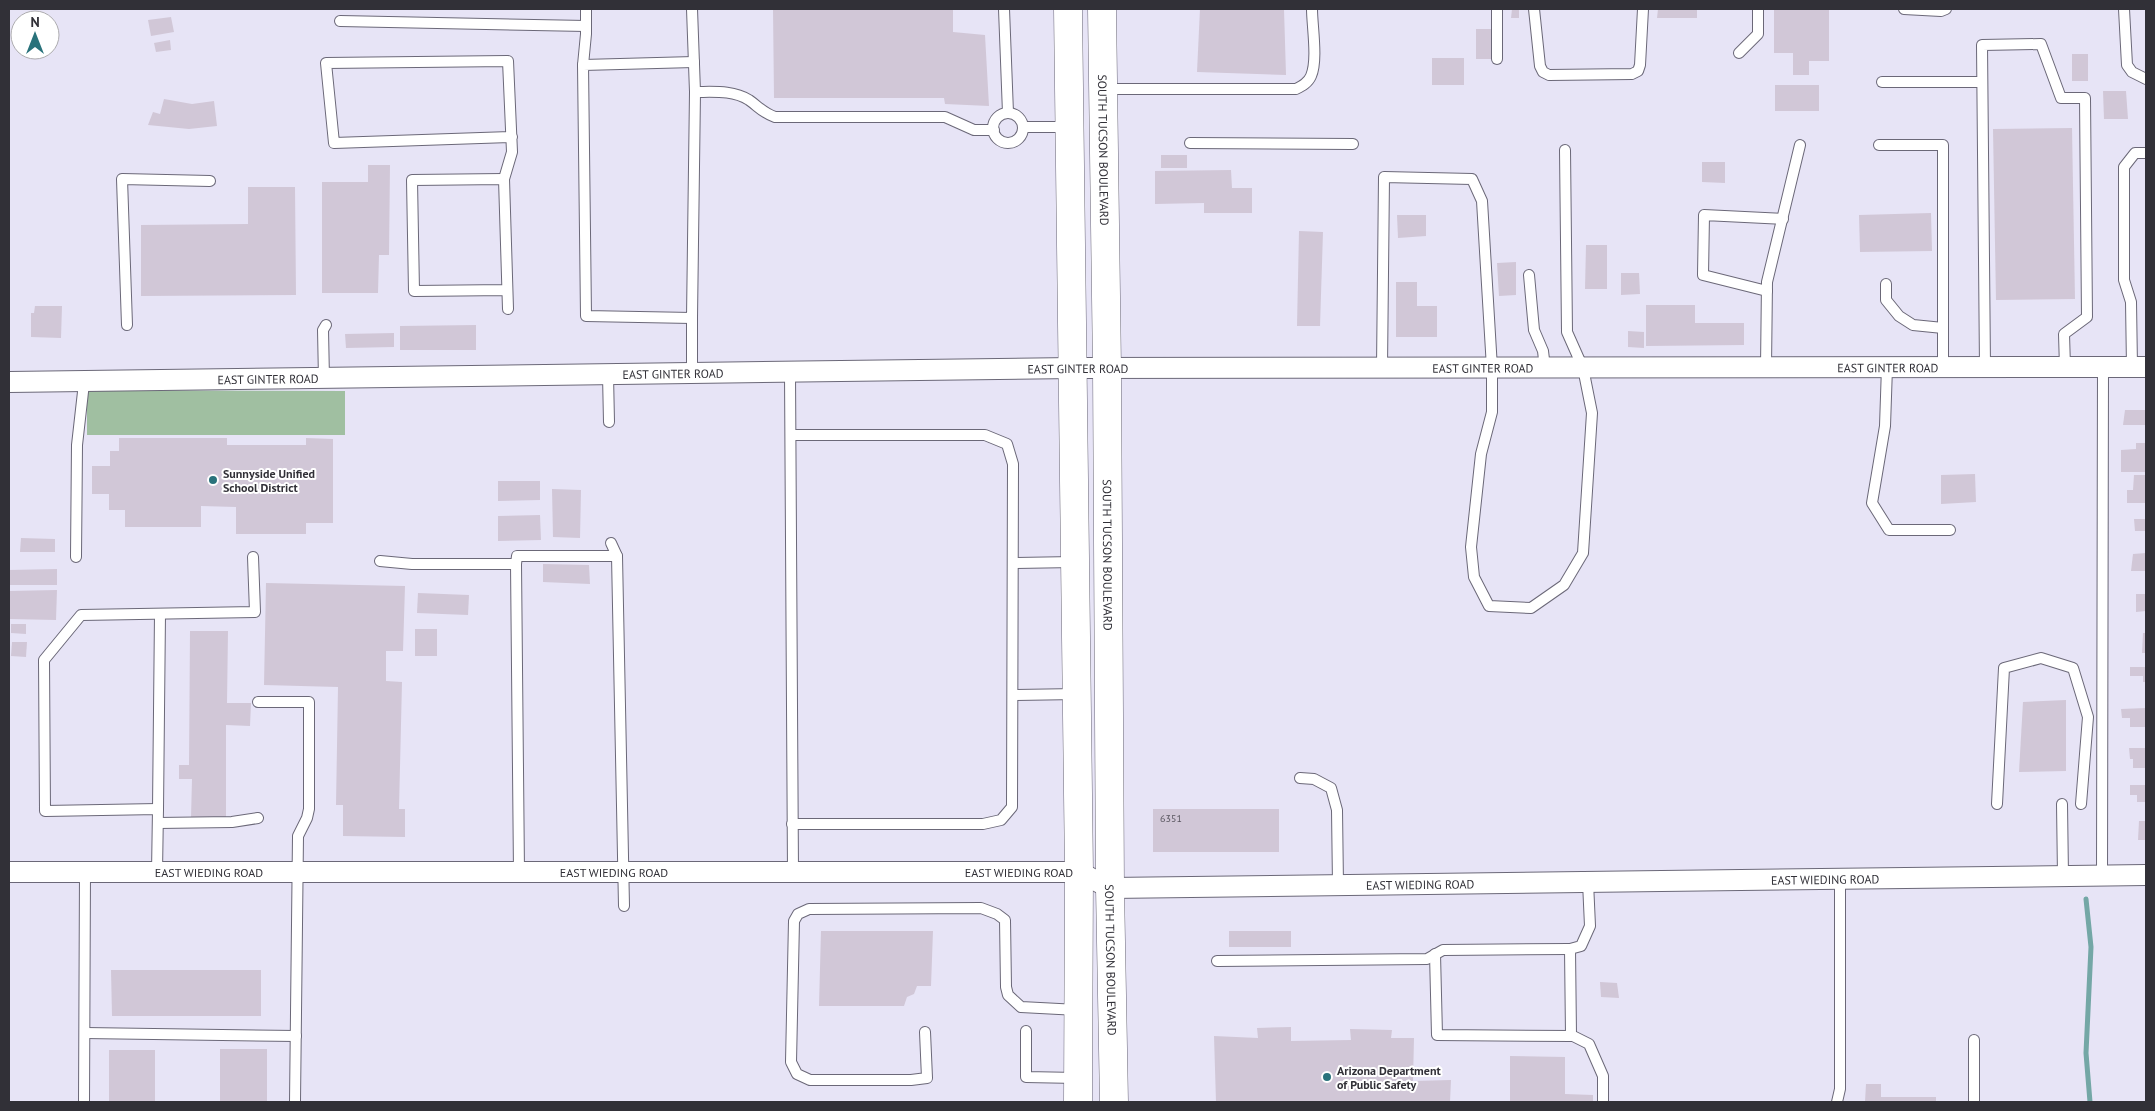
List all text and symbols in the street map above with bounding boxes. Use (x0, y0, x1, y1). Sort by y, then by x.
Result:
north arrow (10, 10, 60, 60)
text: N (30, 13, 40, 31)
street label: SOUTH TUCSON BOULEVARD (1095, 74, 1113, 226)
street label: EAST GINTER ROAD (1027, 360, 1129, 376)
street label: EAST GINTER ROAD (1432, 360, 1534, 375)
street label: EAST GINTER ROAD (1837, 360, 1939, 375)
street label: EAST GINTER ROAD (622, 365, 724, 381)
street label: EAST GINTER ROAD (217, 370, 319, 387)
place label: Sunnyside Unified School District (223, 466, 315, 495)
marker: Sunnyside Unified School District (207, 474, 219, 486)
street label: SOUTH TUCSON BOULEVARD (1100, 479, 1116, 631)
house number: 6351 (1160, 812, 1182, 825)
street label: EAST WIEDING ROAD (155, 865, 263, 880)
street label: EAST WIEDING ROAD (560, 865, 668, 880)
street label: EAST WIEDING ROAD (965, 865, 1073, 880)
street label: EAST WIEDING ROAD (1771, 871, 1879, 887)
street label: EAST WIEDING ROAD (1366, 876, 1474, 892)
street label: SOUTH TUCSON BOULEVARD (1102, 884, 1120, 1036)
place label: Arizona Department of Public Safety (1337, 1063, 1441, 1092)
marker: Arizona Department of Public Safety (1321, 1071, 1333, 1083)

